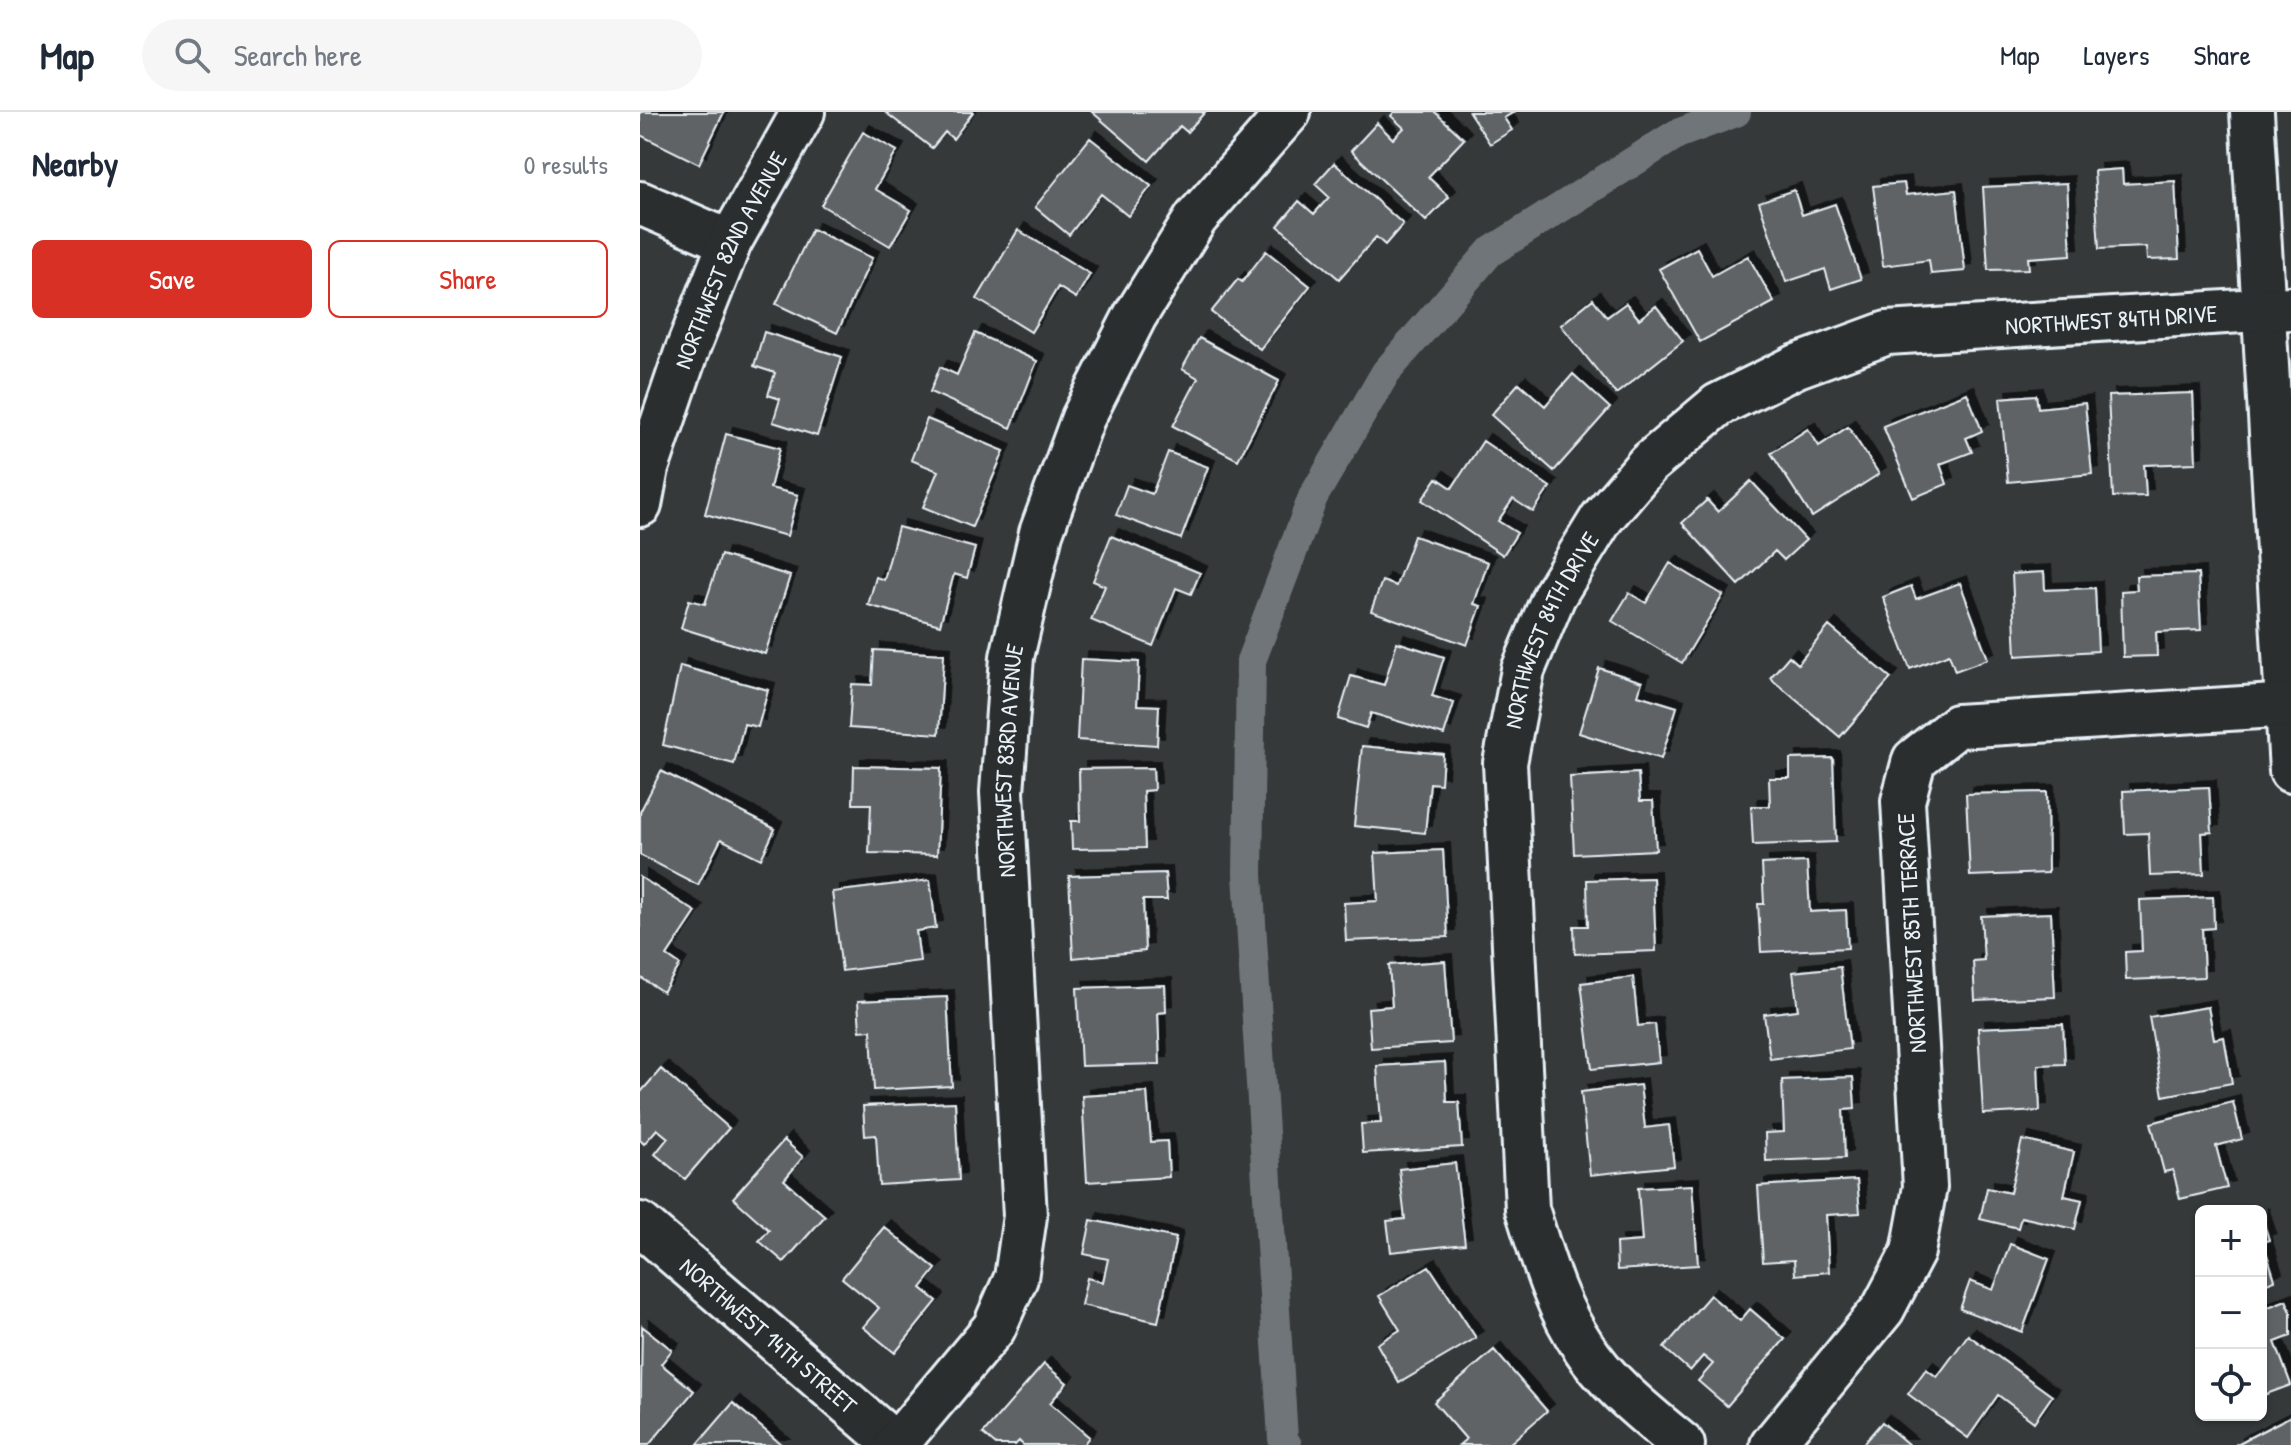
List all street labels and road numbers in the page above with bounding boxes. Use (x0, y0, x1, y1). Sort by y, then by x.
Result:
street label: NORTHWEST 82ND AVENUE (666, 145, 794, 373)
street label: NORTHWEST 84TH DRIVE (2004, 297, 2218, 342)
street label: NORTHWEST 84TH DRIVE (1496, 525, 1606, 731)
street label: NORTHWEST 83RD AVENUE (986, 640, 1031, 878)
street label: NORTHWEST 85TH TERRACE (1889, 812, 1933, 1054)
street label: NORTHWEST 14TH STREET (673, 1250, 865, 1421)

